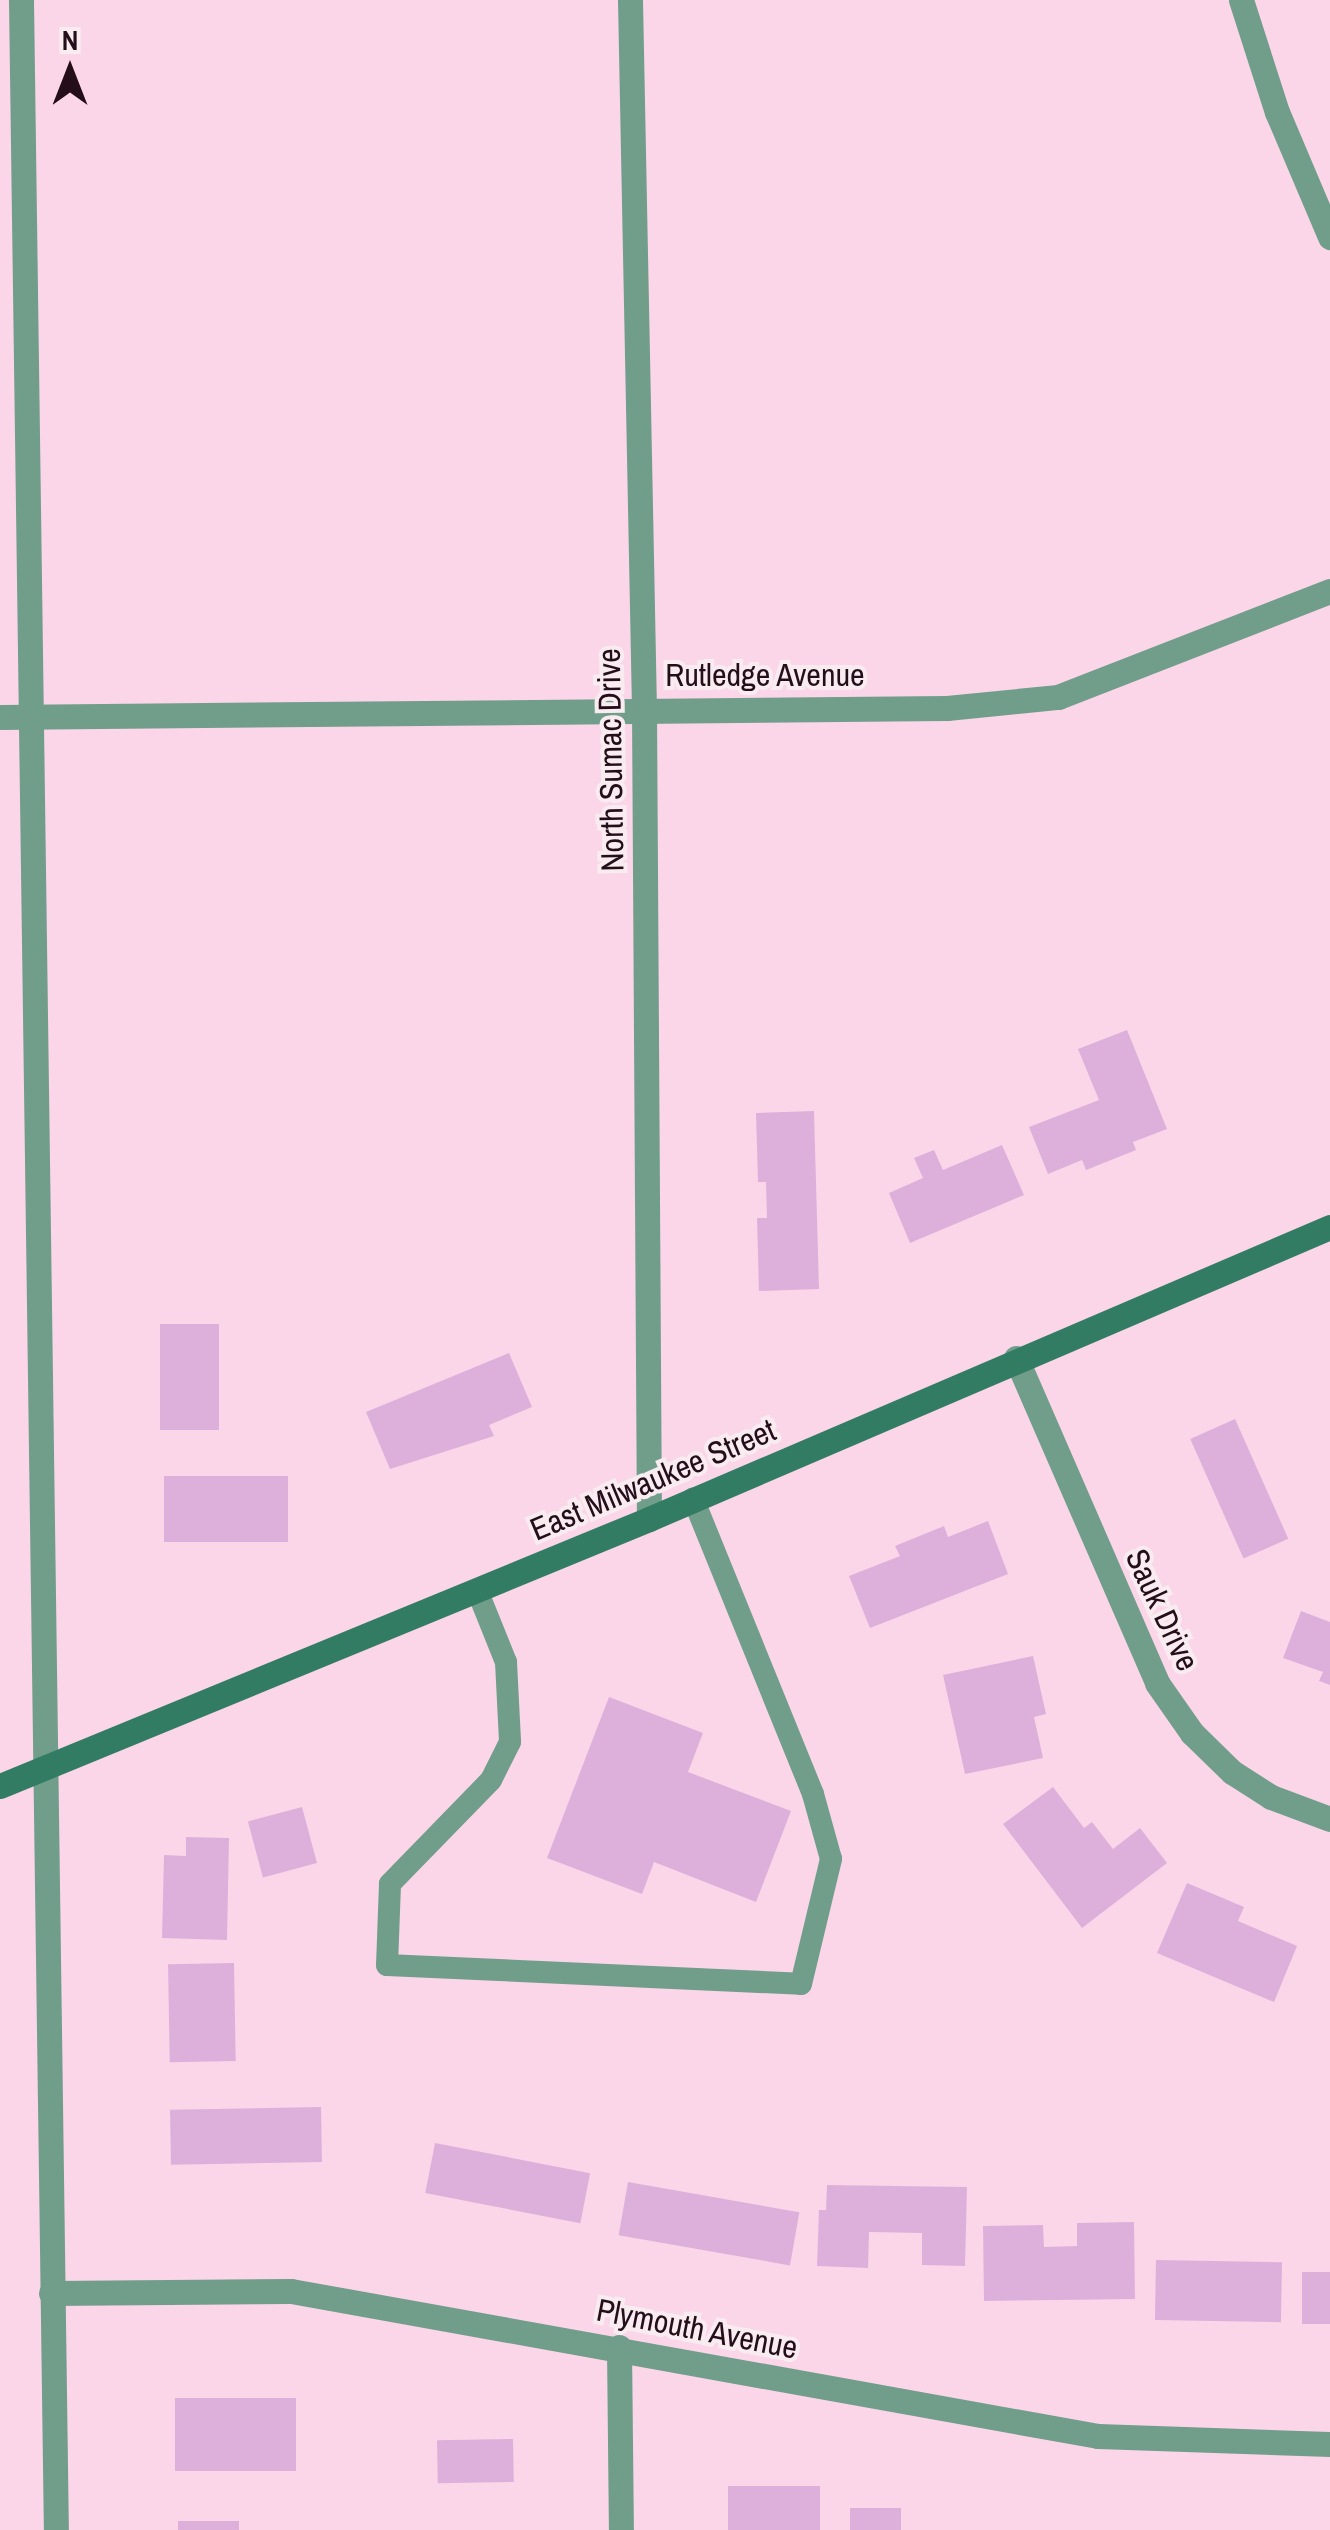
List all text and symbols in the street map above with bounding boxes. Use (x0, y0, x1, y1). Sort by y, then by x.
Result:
north arrow (20, 20, 120, 120)
text: N (62, 21, 78, 59)
street label: North Sumac Drive (590, 648, 632, 872)
street label: Rutledge Avenue (665, 656, 865, 694)
street label: East Milwaukee Street (525, 1411, 781, 1549)
street label: Sauk Drive (1117, 1543, 1207, 1677)
street label: Plymouth Avenue (593, 2291, 801, 2367)

